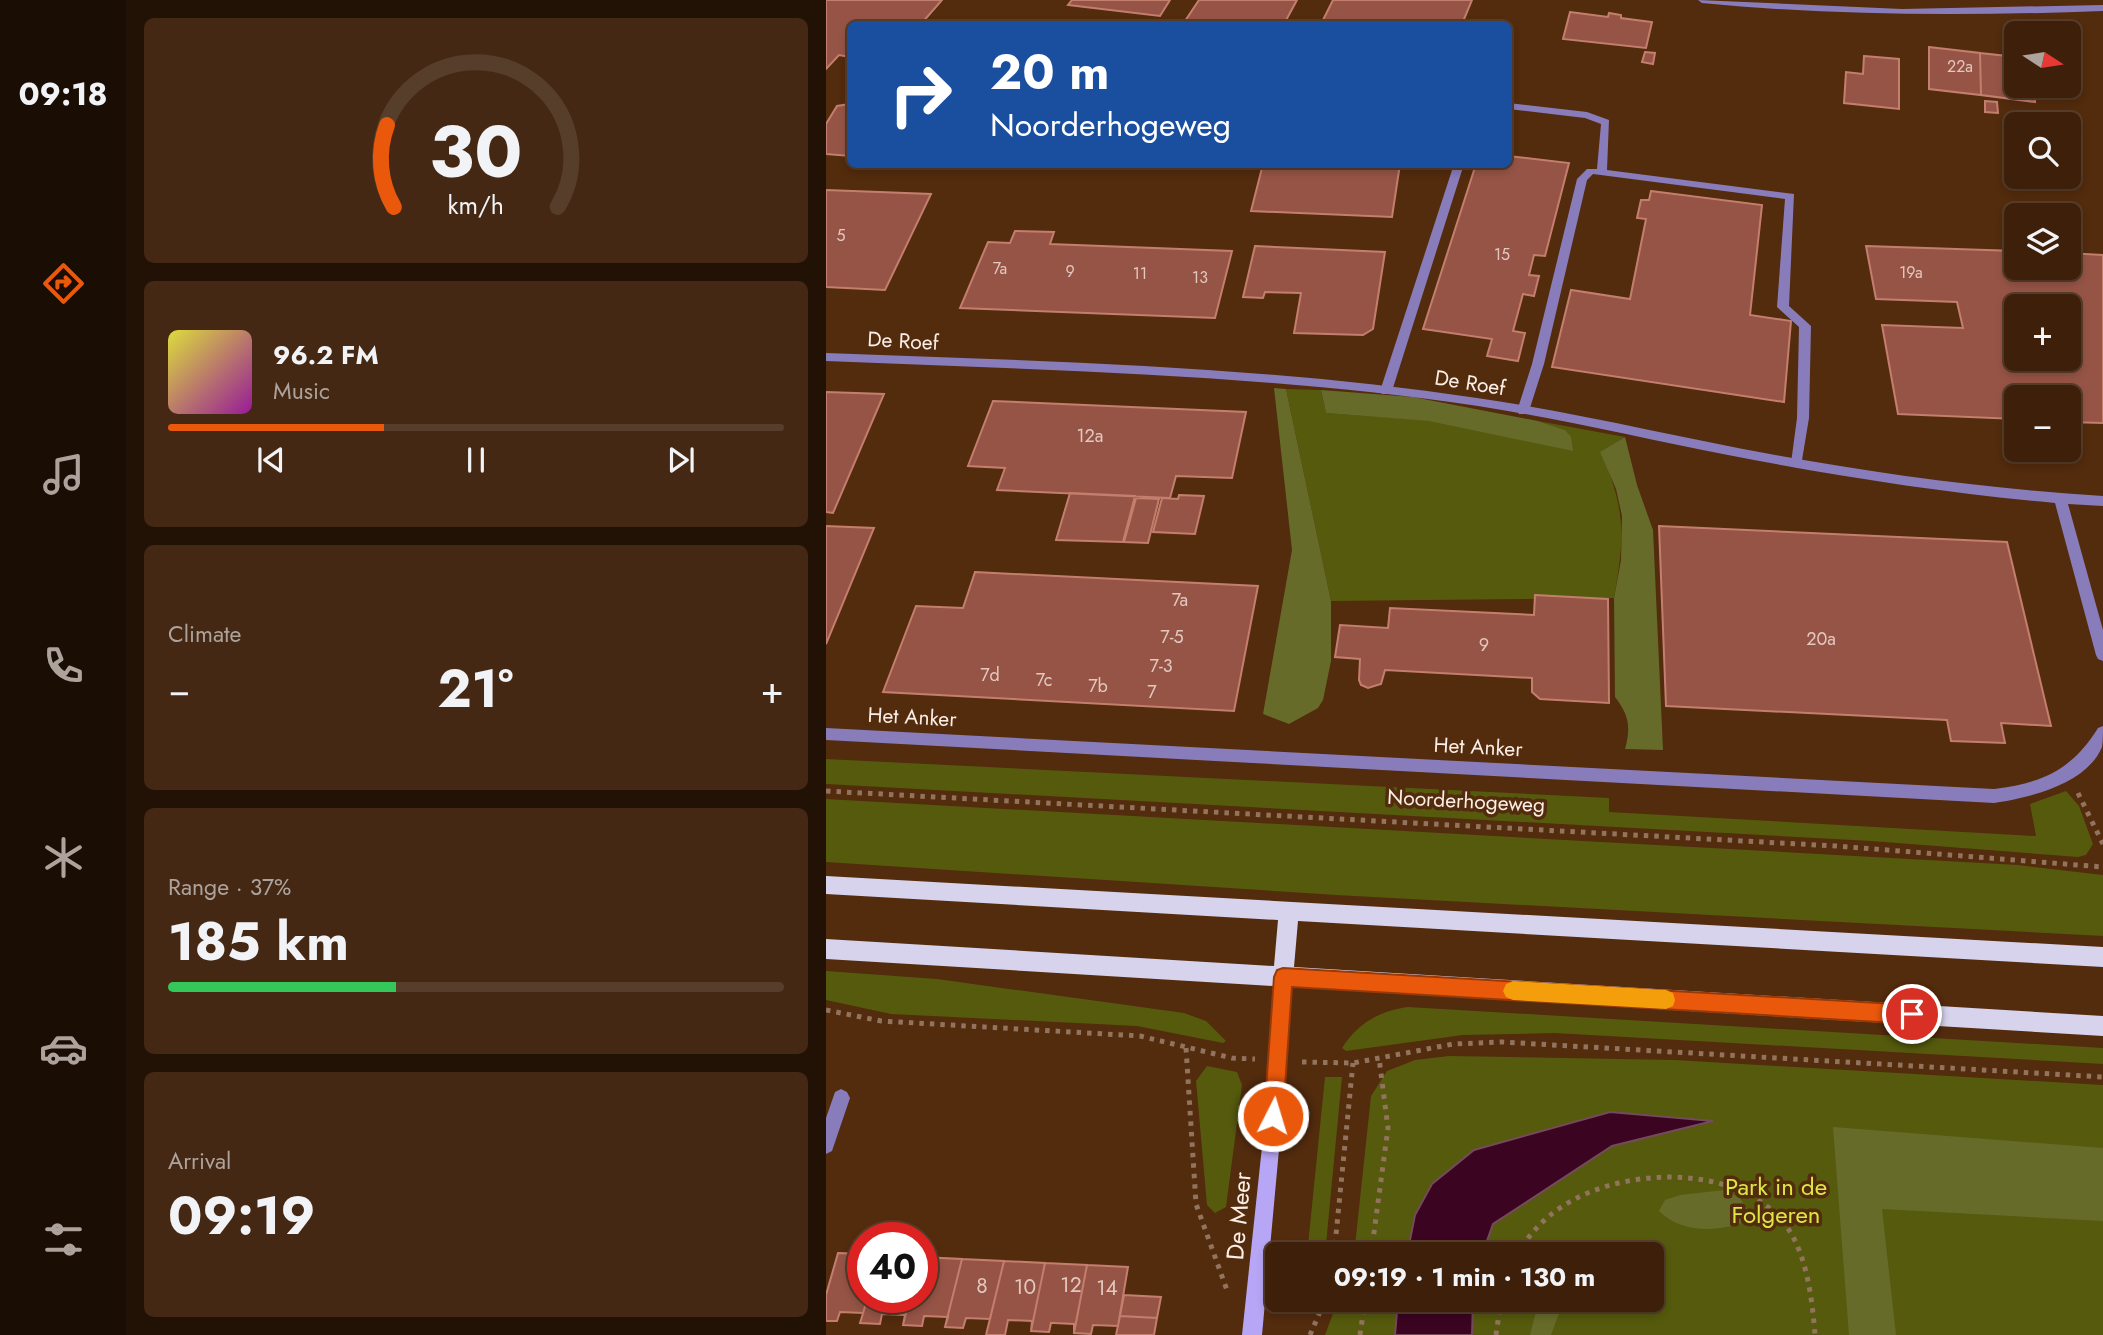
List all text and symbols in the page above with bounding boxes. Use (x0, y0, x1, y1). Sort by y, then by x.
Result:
north arrow (2004, 21, 2081, 98)
map controls (2004, 21, 2081, 462)
text: 20 m (990, 37, 1109, 107)
icon: right (875, 49, 966, 140)
house number: 22a (1947, 55, 1973, 78)
text: 09:18 (18, 71, 108, 117)
text: 30 (429, 99, 523, 204)
text: Noorderhogeweg (990, 102, 1231, 148)
button: search (2004, 112, 2081, 189)
text: km/h (448, 187, 504, 223)
button: layers (2004, 203, 2081, 280)
house number: 5 (836, 224, 846, 247)
house number: 15 (1494, 243, 1510, 266)
house number: 7a (993, 257, 1007, 280)
icon: directions (39, 259, 88, 308)
house number: 9 (1065, 260, 1075, 283)
house number: 19a (1899, 261, 1923, 284)
house number: 11 (1133, 262, 1147, 285)
house number: 13 (1192, 266, 1208, 289)
button: + (2004, 294, 2081, 371)
street label: De Roef (867, 324, 940, 358)
text: 96.2 FM (273, 336, 379, 374)
street label: De Roef (1432, 363, 1509, 404)
text: Music (273, 374, 330, 408)
button: − (2004, 385, 2081, 462)
house number: 12a (1077, 423, 1104, 449)
icon: previous (252, 441, 290, 479)
icon: pause (457, 441, 495, 479)
icon: next (662, 441, 700, 479)
icon: music (39, 450, 88, 499)
house number: 7a (1172, 587, 1188, 613)
text: Climate (168, 617, 241, 651)
house number: 7-5 (1160, 624, 1184, 650)
house number: 20a (1806, 626, 1836, 652)
house number: 9 (1479, 632, 1489, 658)
icon: phone (39, 641, 88, 690)
text: 21° (438, 651, 514, 727)
house number: 7-3 (1149, 653, 1173, 679)
text: − (168, 662, 190, 717)
text: + (761, 662, 784, 717)
house number: 7d (980, 662, 1000, 688)
house number: 7c (1036, 667, 1052, 693)
house number: 7b (1088, 673, 1108, 699)
house number: 7 (1147, 679, 1157, 705)
street label: Het Anker (867, 700, 958, 734)
street label: Het Anker (1433, 730, 1524, 764)
street label: Noorderhogeweg (1386, 782, 1546, 820)
icon: climate (39, 833, 88, 882)
text: Range · 37% (168, 870, 291, 904)
text: 185 km (168, 904, 349, 980)
pin (1882, 984, 1942, 1044)
icon: arrive (1893, 995, 1931, 1033)
icon: car (39, 1024, 88, 1073)
position arrow (1236, 1079, 1310, 1153)
text: Arrival (168, 1144, 231, 1178)
park label: Park in de Folgeren (1725, 1169, 1827, 1232)
street label: De Meer (1217, 1170, 1260, 1261)
text: 09:19 (168, 1178, 315, 1254)
icon: filters (39, 1215, 88, 1264)
speed limit sign: 40 (847, 1222, 938, 1313)
text: 09:19 · 1 min · 130 m (1334, 1258, 1595, 1296)
house number: 12 (1060, 1270, 1082, 1300)
house number: 8 (976, 1271, 988, 1301)
house number: 10 (1014, 1272, 1036, 1302)
house number: 14 (1096, 1273, 1118, 1303)

